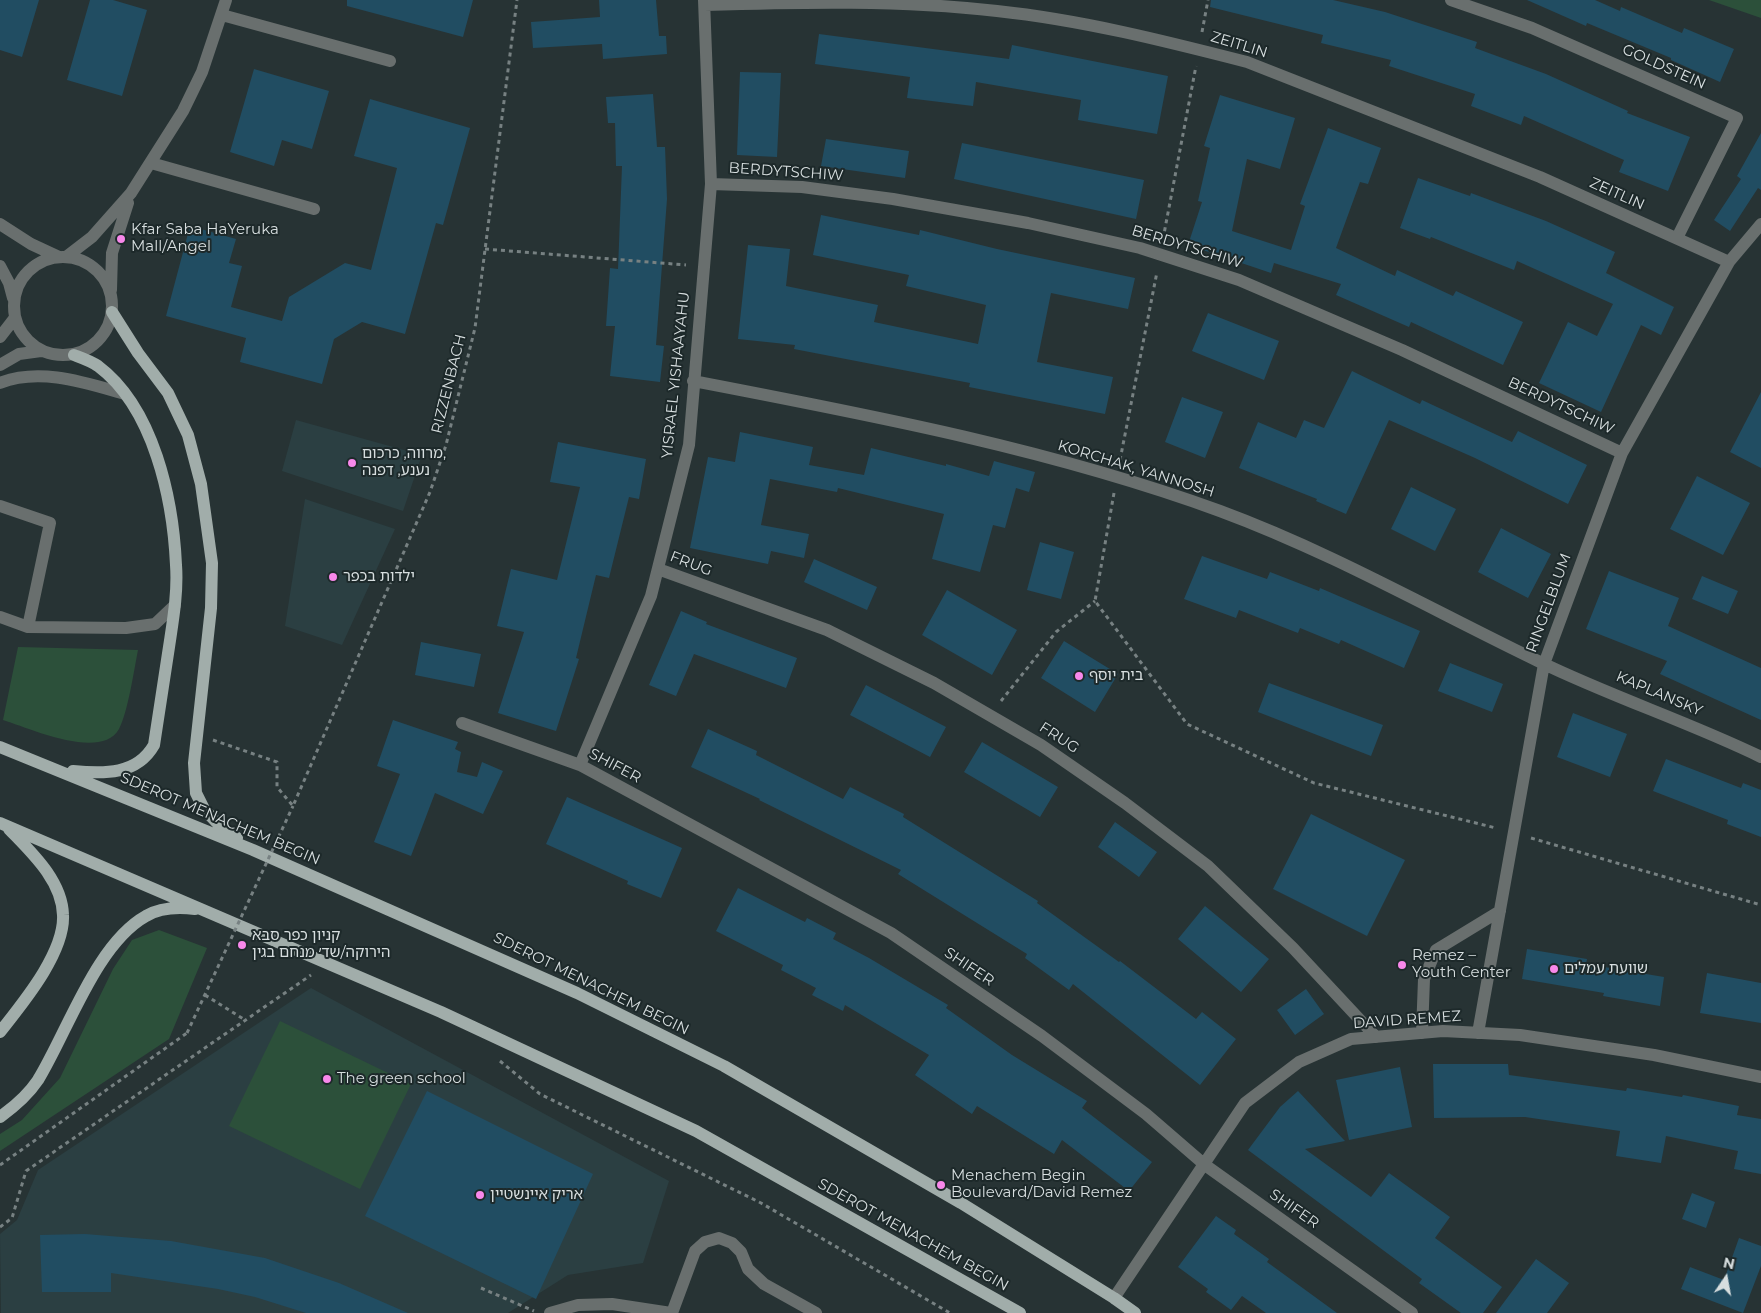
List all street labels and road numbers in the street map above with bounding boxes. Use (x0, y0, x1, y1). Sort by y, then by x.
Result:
street label: ZEITLIN (1208, 28, 1270, 62)
street label: GOLDSTEIN (1619, 41, 1709, 93)
street label: BERDYTSCHIW (728, 159, 844, 185)
street label: ZEITLIN (1587, 174, 1647, 214)
street label: BERDYTSCHIW (1129, 222, 1245, 272)
street label: YISRAEL YISHAAYAHU (658, 291, 694, 459)
street label: RIZZENBACH (428, 332, 470, 436)
street label: BERDYTSCHIW (1505, 374, 1617, 438)
street label: KORCHAK, YANNOSH (1056, 437, 1216, 501)
street label: FRUG (667, 548, 715, 580)
street label: RINGELBLUM (1523, 551, 1575, 655)
street label: KAPLANSKY (1613, 668, 1705, 720)
street label: FRUG (1036, 719, 1082, 757)
street label: SHIFER (586, 745, 644, 787)
street label: SDEROT MENACHEM BEGIN (117, 769, 323, 869)
street label: SDEROT MENACHEM BEGIN (490, 929, 692, 1039)
street label: SHIFER (941, 944, 997, 990)
street label: DAVID REMEZ (1352, 1007, 1462, 1033)
street label: SDEROT MENACHEM BEGIN (814, 1175, 1012, 1295)
street label: SHIFER (1266, 1185, 1322, 1233)

